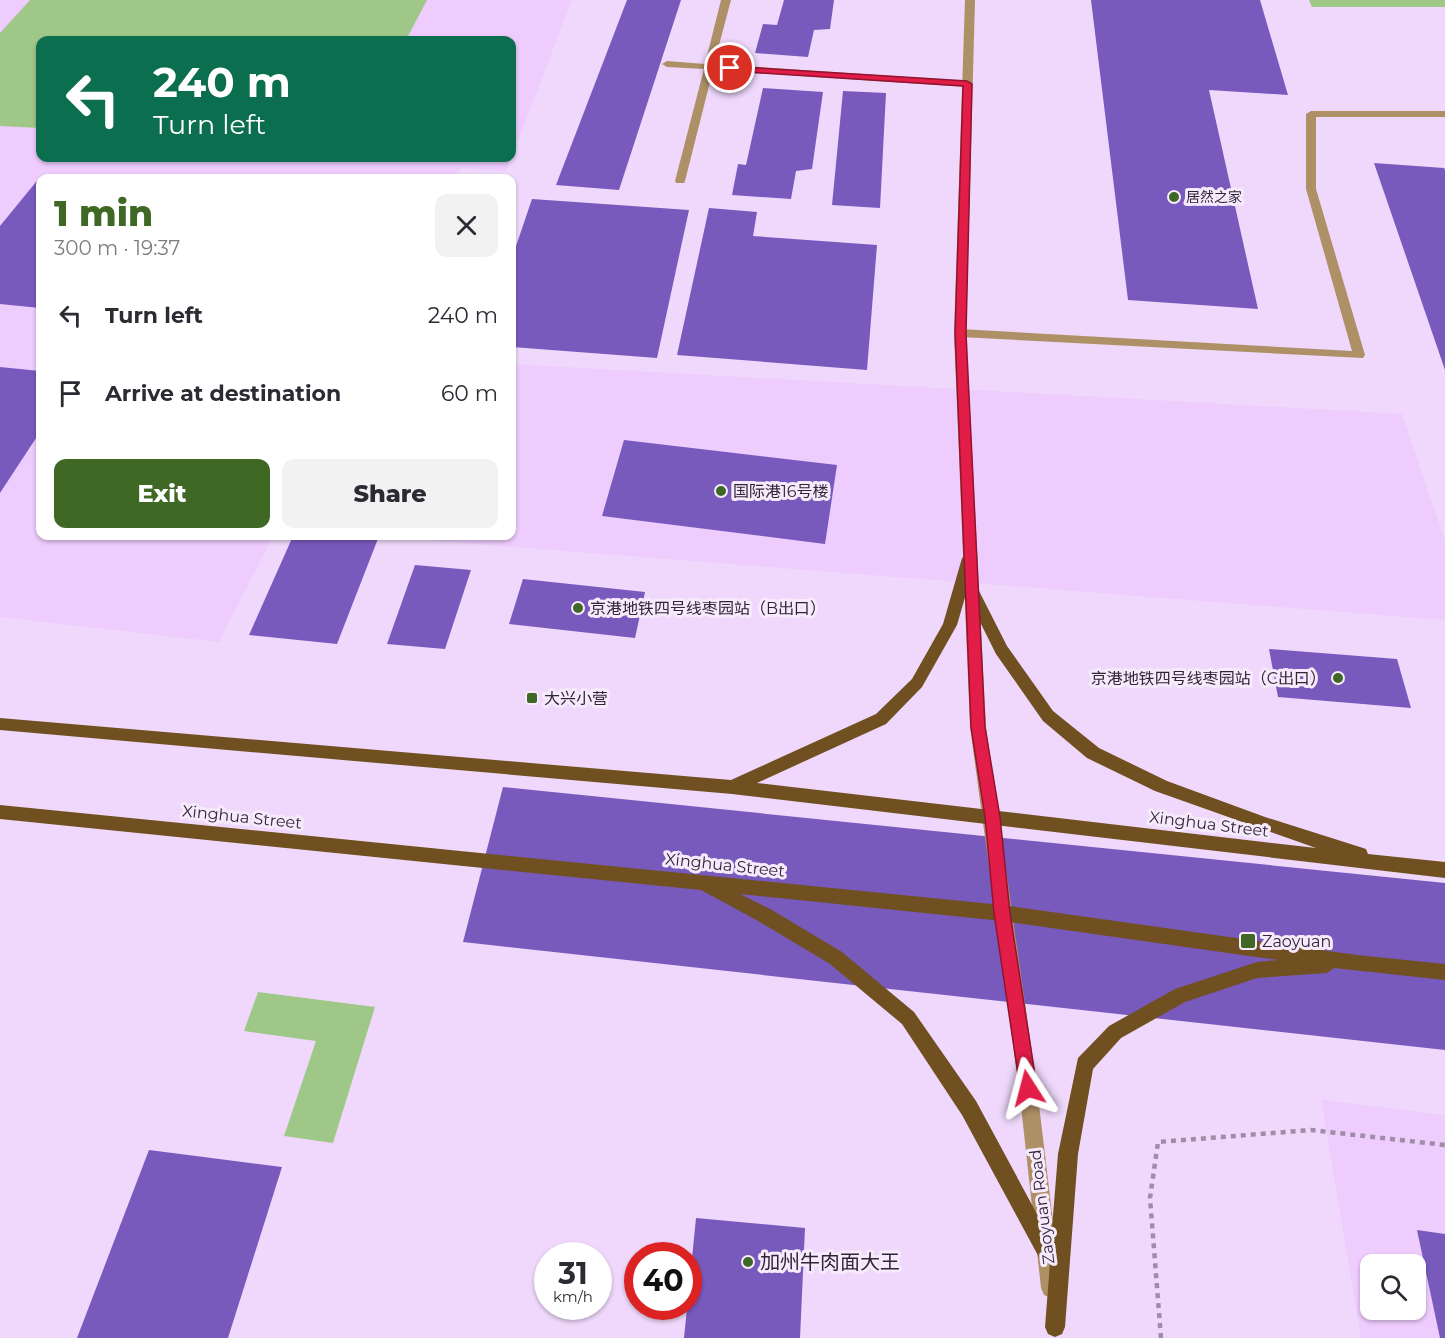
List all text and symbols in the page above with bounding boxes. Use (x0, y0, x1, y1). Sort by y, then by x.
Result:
pin (704, 42, 755, 93)
icon: arrive (713, 51, 746, 84)
text: 240 m (153, 56, 291, 108)
icon: left (54, 60, 132, 138)
text: Turn left (153, 108, 266, 141)
place label: 居然之家 (1186, 188, 1242, 206)
marker: 居然之家 (1167, 190, 1181, 204)
text: 1 min (54, 191, 153, 235)
button: close (435, 194, 498, 257)
text: 300 m · 19:37 (54, 236, 180, 260)
icon: left (54, 299, 87, 332)
text: Turn left (105, 302, 203, 329)
text: 240 m (428, 302, 498, 329)
icon: arrive (54, 377, 87, 410)
text: Arrive at destination (105, 380, 341, 407)
text: 60 m (441, 380, 498, 407)
button: Exit (54, 459, 270, 528)
button: Share (282, 459, 498, 528)
place label: 国际港16号楼 (733, 482, 829, 501)
marker: 国际港16号楼 (714, 484, 728, 498)
place label: 京港地铁四号线枣园站（B出口） (590, 599, 826, 618)
marker: 京港地铁四号线枣园站（B出口） (571, 601, 585, 615)
place label: 京港地铁四号线枣园站（C出口） (1091, 669, 1326, 688)
marker: 京港地铁四号线枣园站（C出口） (1331, 671, 1345, 685)
place label: 大兴小营 (544, 689, 608, 708)
marker: 大兴小营 (525, 691, 539, 705)
street label: Xinghua Street (181, 801, 303, 833)
street label: Xinghua Street (1148, 807, 1270, 841)
street label: Xinghua Street (664, 849, 786, 881)
marker: Zaoyuan (1239, 932, 1257, 950)
place label: Zaoyuan (1262, 932, 1331, 951)
position arrow (996, 1056, 1060, 1120)
street label: Zaoyuan Road (1026, 1149, 1058, 1265)
speed limit sign: 40 (624, 1242, 702, 1320)
place label: 加州牛肉面大王 (760, 1250, 900, 1274)
map controls (1360, 1254, 1426, 1320)
button: search (1360, 1254, 1426, 1320)
text: 31 (558, 1255, 588, 1292)
marker: 加州牛肉面大王 (741, 1255, 755, 1269)
text: km/h (553, 1287, 593, 1306)

